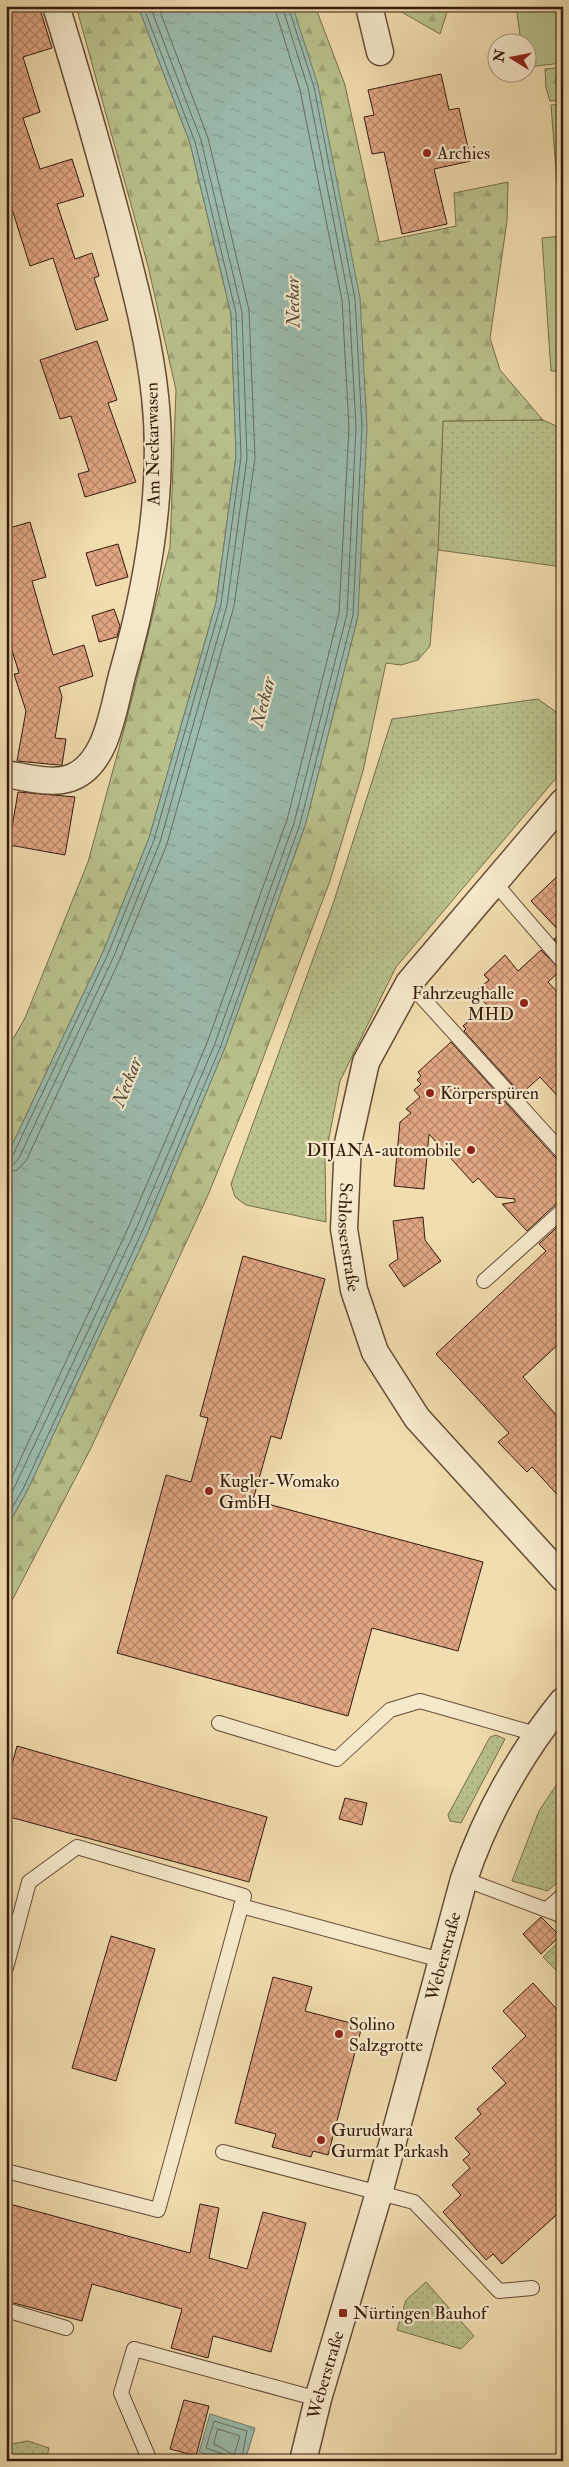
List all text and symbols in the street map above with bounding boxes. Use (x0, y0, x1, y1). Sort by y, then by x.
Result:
north arrow (486, 32, 536, 82)
text: N (490, 48, 509, 64)
place label: Archies (436, 142, 490, 165)
marker: Archies (421, 147, 433, 159)
water label: Neckar (281, 275, 305, 329)
street label: Am Neckarwasen (140, 382, 166, 507)
water label: Neckar (245, 673, 281, 731)
place label: Fahrzeughalle MHD (412, 982, 514, 1026)
marker: Fahrzeughalle MHD (518, 997, 530, 1009)
water label: Neckar (106, 1053, 148, 1111)
place label: Körperspüren (440, 1082, 539, 1105)
marker: Körperspüren (424, 1087, 436, 1099)
place label: DIJANA-automobile (306, 1139, 461, 1162)
marker: DIJANA-automobile (465, 1144, 477, 1156)
street label: Schlosserstraße (333, 1182, 366, 1294)
place label: Kugler-Womako GmbH (219, 1470, 340, 1514)
marker: Kugler-Womako GmbH (203, 1485, 215, 1497)
street label: Weberstraße (420, 1909, 466, 2004)
place label: Solino Salzgrotte (349, 2013, 424, 2057)
marker: Solino Salzgrotte (333, 2028, 345, 2040)
place label: Gurudwara Gurmat Parkash (331, 2119, 449, 2163)
marker: Gurudwara Gurmat Parkash (315, 2134, 327, 2146)
place label: Nürtingen Bauhof (353, 2302, 490, 2325)
marker: Nürtingen Bauhof (337, 2307, 349, 2319)
street label: Weberstraße (302, 2328, 349, 2422)

